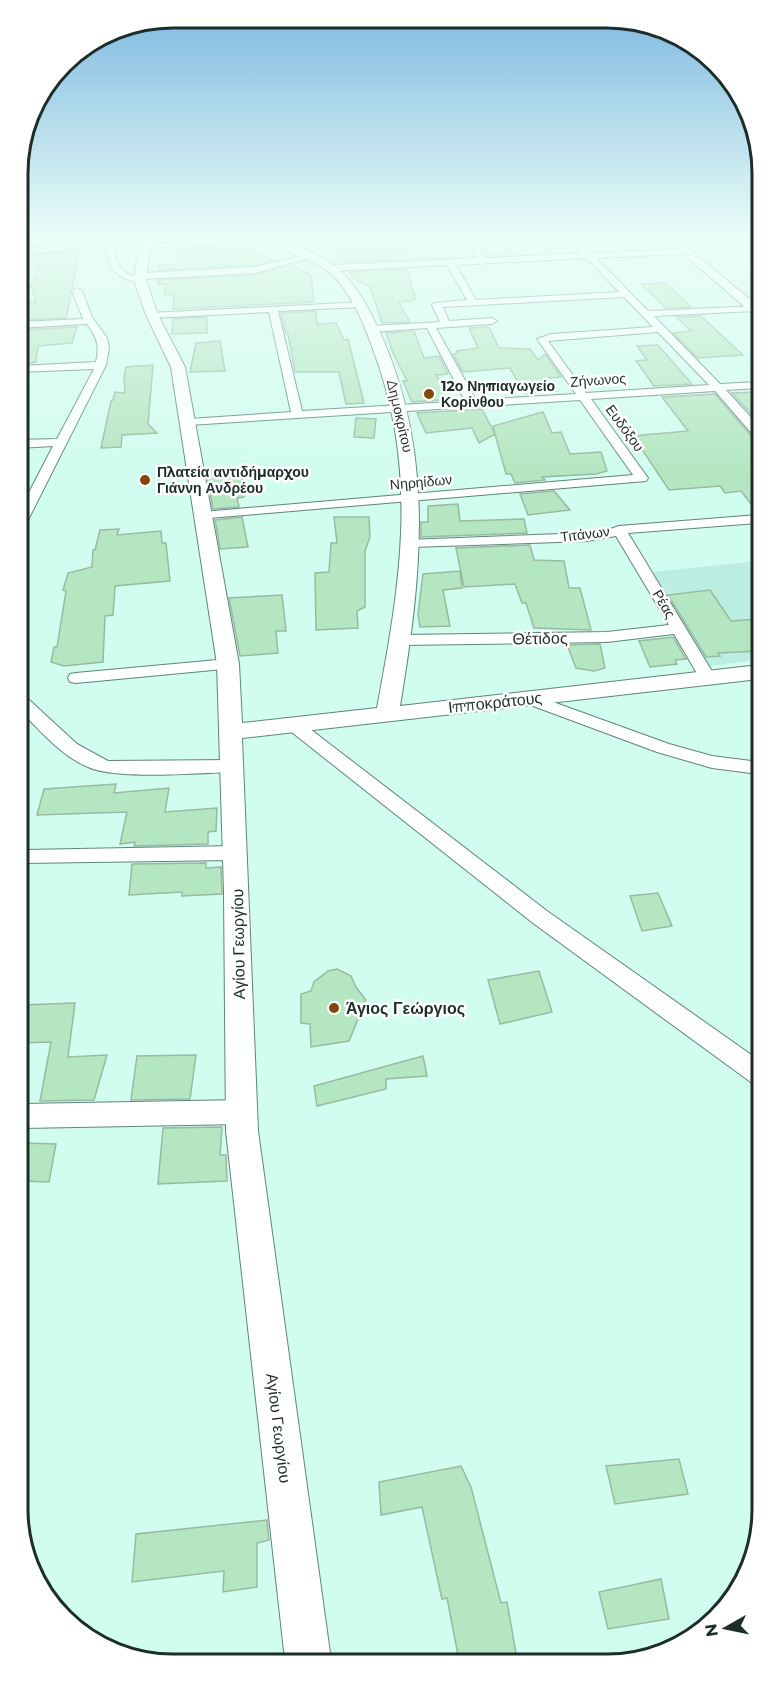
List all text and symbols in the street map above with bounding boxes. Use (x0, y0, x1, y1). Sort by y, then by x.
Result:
street label: Ζήνωνος (570, 369, 627, 391)
place label: 12ο Νηπιαγωγείο Κορίνθου (441, 377, 555, 411)
street label: Δημοκρίτου (383, 378, 417, 454)
marker: 12ο Νηπιαγωγείο Κορίνθου (422, 387, 436, 401)
street label: Ευδόξου (602, 401, 648, 455)
place label: Πλατεία αντιδήμαρχου Γιάννη Ανδρέου (157, 463, 309, 497)
street label: Νηρηίδων (389, 470, 453, 494)
marker: Πλατεία αντιδήμαρχου Γιάννη Ανδρέου (138, 473, 152, 487)
street label: Τιτάνων (559, 522, 611, 546)
street label: Ρέας (648, 586, 680, 622)
street label: Θέτιδος (512, 629, 568, 648)
street label: Ιπποκράτους (447, 688, 543, 717)
street label: Αγίου Γεωργίου (228, 889, 249, 999)
place label: Άγιος Γεώργιος (346, 999, 465, 1018)
marker: Άγιος Γεώργιος (327, 1001, 341, 1015)
street label: Αγίου Γεωργίου (262, 1372, 295, 1484)
north arrow (696, 1598, 756, 1658)
text: N (701, 1622, 722, 1638)

